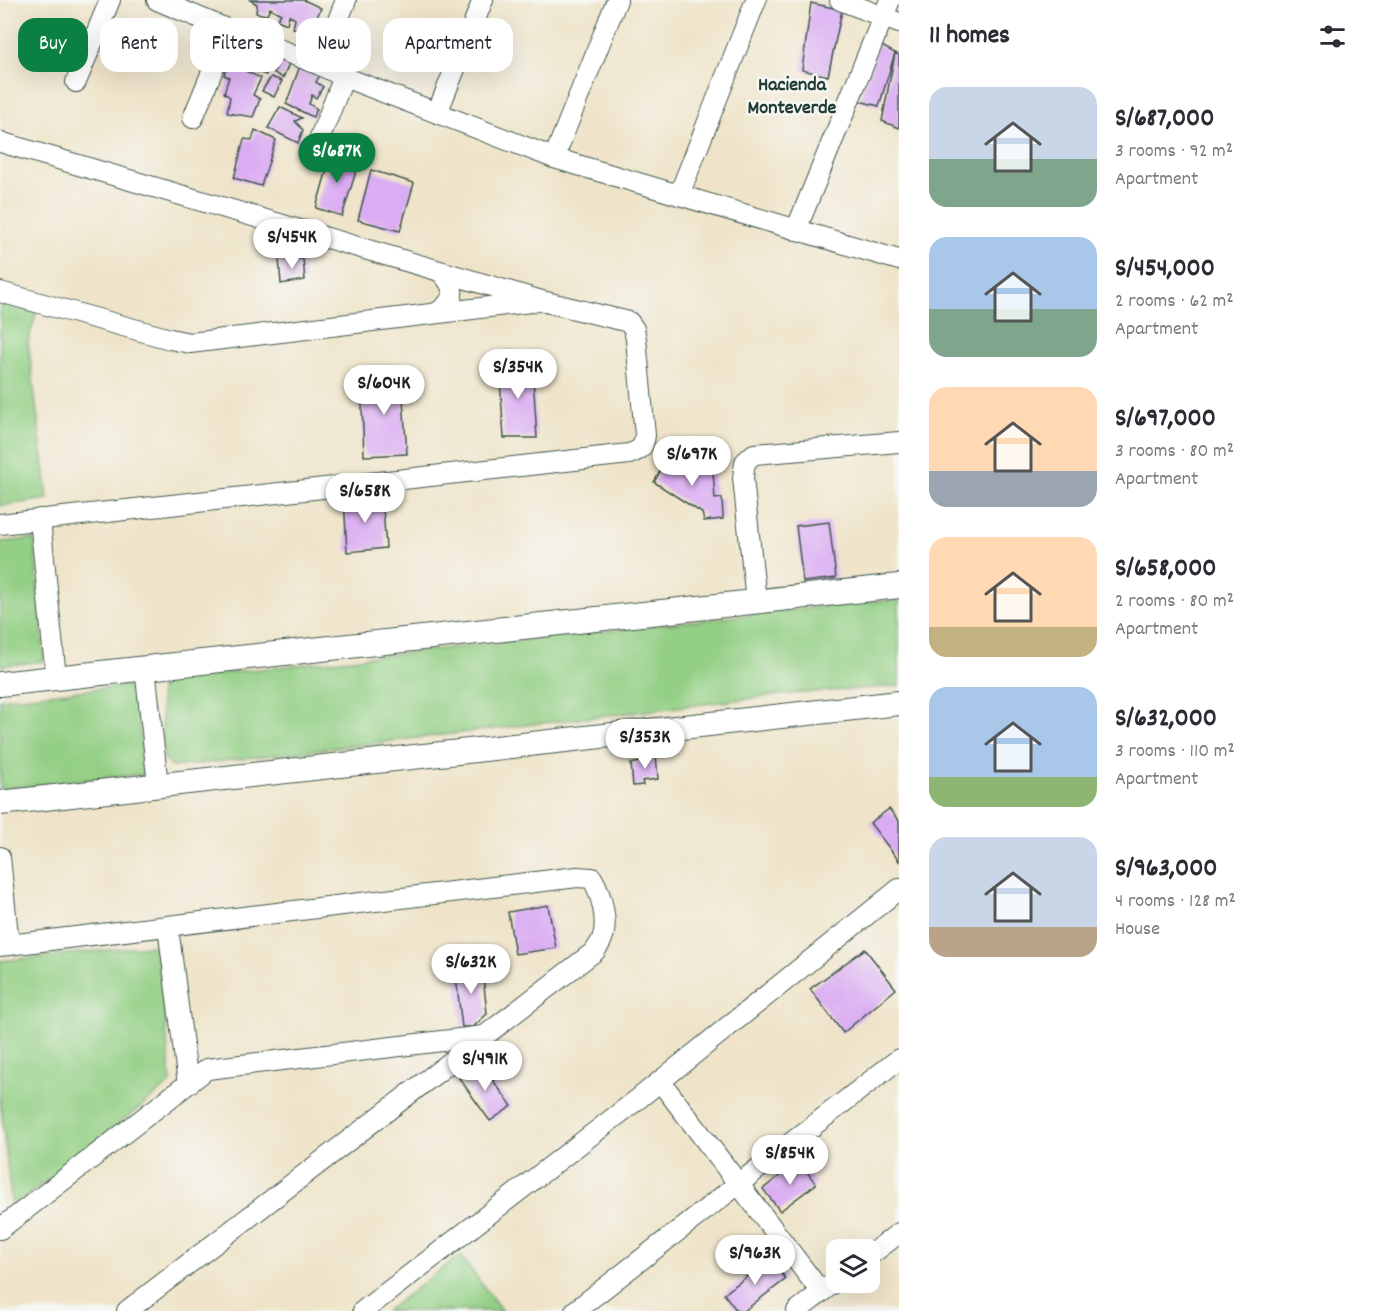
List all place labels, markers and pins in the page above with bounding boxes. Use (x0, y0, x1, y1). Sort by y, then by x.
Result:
pin: S/687K (288, 133, 386, 184)
pin: S/454K (243, 219, 341, 270)
pin: S/354K (469, 349, 567, 400)
pin: S/604K (335, 365, 433, 416)
pin: S/697K (643, 436, 741, 487)
pin: S/658K (316, 473, 414, 524)
pin: S/353K (596, 719, 694, 770)
pin: S/632K (422, 944, 520, 995)
pin: S/491K (436, 1041, 534, 1092)
pin: S/854K (741, 1135, 839, 1186)
pin: S/963K (706, 1235, 804, 1286)

